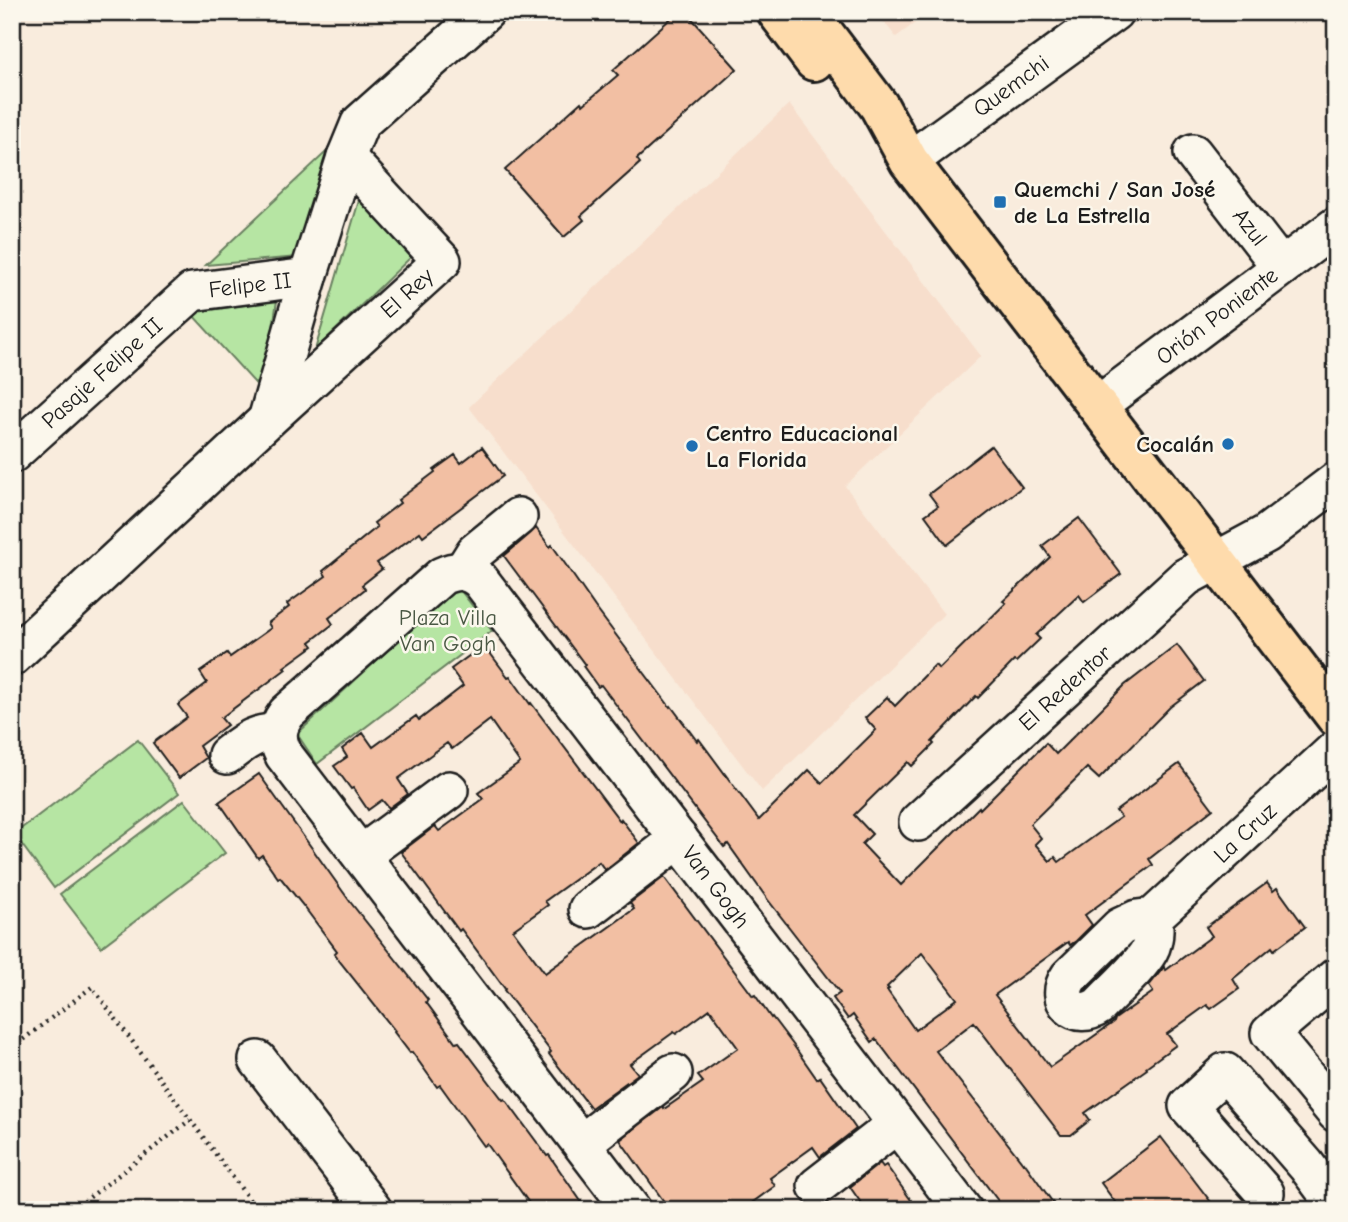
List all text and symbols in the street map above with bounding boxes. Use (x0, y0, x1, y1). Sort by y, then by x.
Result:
street label: Quemchi (968, 49, 1054, 123)
place label: Quemchi / San José de La Estrella (1014, 176, 1215, 229)
marker: Quemchi / San José de La Estrella (992, 194, 1008, 210)
street label: Azul (1227, 203, 1273, 251)
street label: Orión Poniente (1151, 261, 1283, 371)
street label: El Rey (375, 262, 440, 324)
street label: Felipe II (207, 267, 293, 303)
street label: Pasaje Felipe II (36, 312, 168, 434)
place label: Centro Educacional La Florida (706, 420, 898, 473)
place label: Cocalán (1136, 431, 1214, 458)
marker: Cocalán (1220, 436, 1236, 452)
marker: Centro Educacional La Florida (684, 438, 700, 454)
park label: Plaza Villa Van Gogh (399, 604, 497, 657)
street label: El Redentor (1013, 639, 1117, 737)
street label: La Cruz (1208, 797, 1282, 869)
street label: Van Gogh (676, 840, 756, 934)

